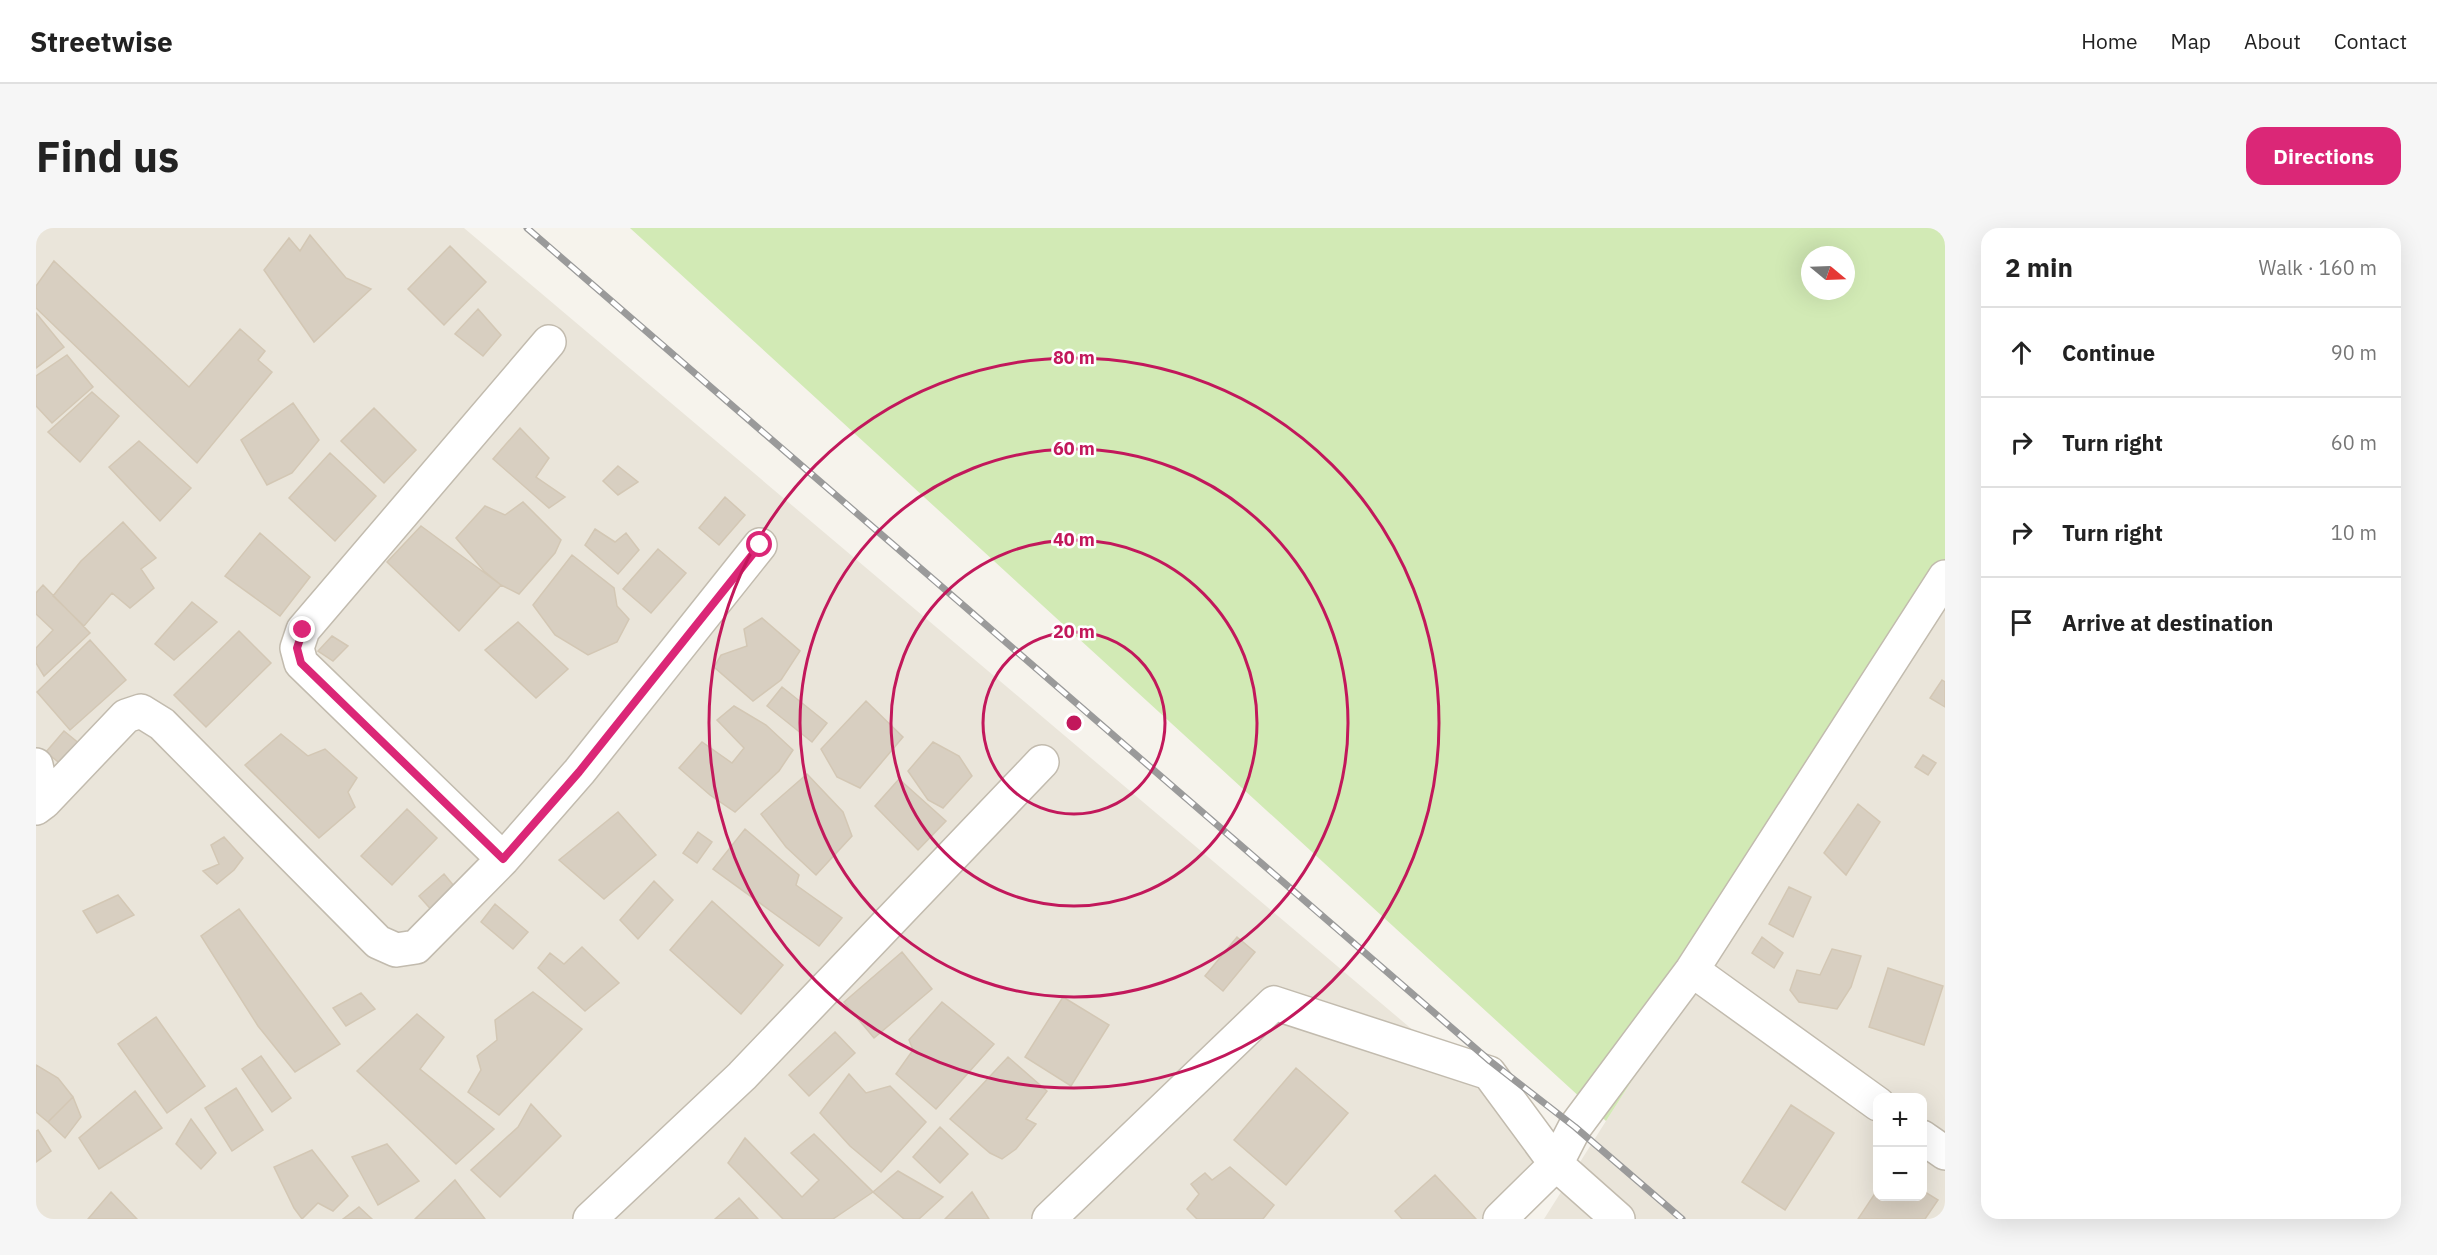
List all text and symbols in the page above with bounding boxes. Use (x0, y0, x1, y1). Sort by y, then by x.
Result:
text: Streetwise (30, 23, 173, 60)
text: Home (2081, 27, 2138, 55)
text: Map (2171, 27, 2211, 55)
text: About (2244, 27, 2301, 55)
text: Contact (2334, 27, 2407, 55)
button: Directions (2246, 127, 2401, 185)
text: Find us (36, 129, 179, 184)
north arrow (1801, 246, 1855, 300)
text: 2 min (2005, 250, 2073, 284)
text: Walk · 160 m (2259, 254, 2377, 281)
icon: ahead (2005, 336, 2038, 369)
text: Continue (2062, 338, 2155, 367)
text: 90 m (2331, 339, 2377, 366)
text: 80 m (1053, 346, 1095, 369)
icon: right (2005, 426, 2038, 459)
text: Turn right (2062, 428, 2163, 457)
text: 60 m (2331, 429, 2377, 456)
text: 60 m (1053, 437, 1095, 460)
icon: right (2005, 516, 2038, 549)
text: Turn right (2062, 518, 2163, 547)
text: 10 m (2331, 519, 2377, 546)
text: 40 m (1053, 528, 1095, 551)
route start (746, 531, 772, 557)
icon: arrive (2005, 606, 2038, 639)
text: Arrive at destination (2062, 608, 2273, 637)
route end (289, 616, 315, 642)
text: 20 m (1053, 620, 1095, 643)
centre of rings (1064, 713, 1084, 733)
map controls (1873, 1093, 1927, 1201)
button: + (1873, 1093, 1927, 1147)
button: − (1873, 1147, 1927, 1201)

